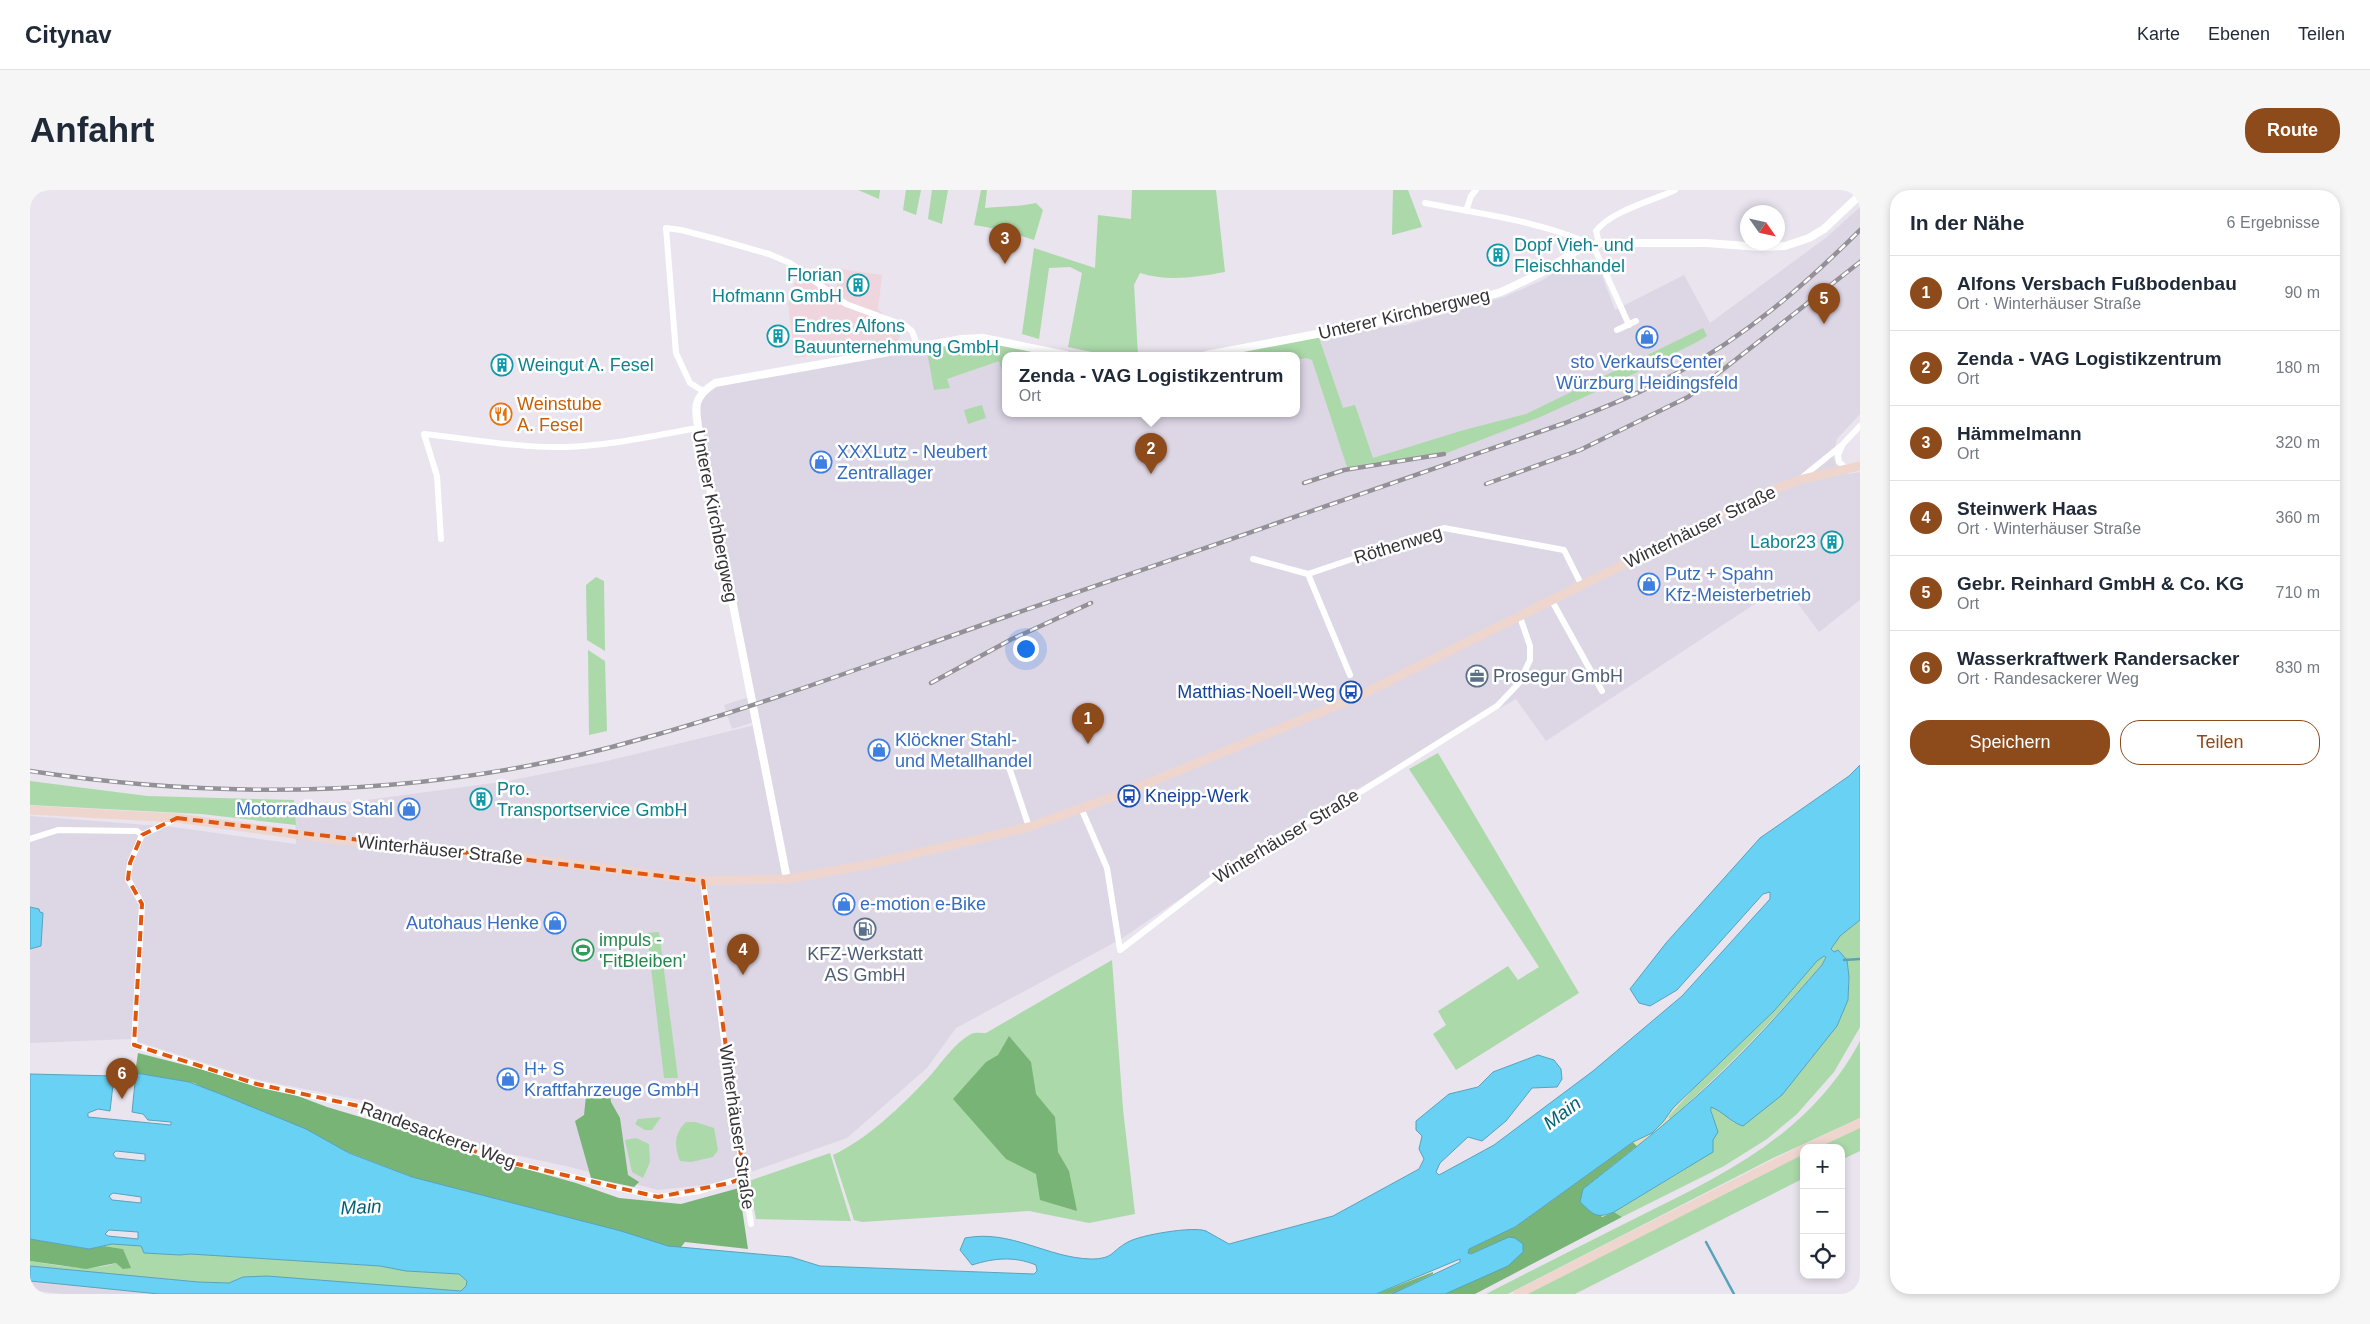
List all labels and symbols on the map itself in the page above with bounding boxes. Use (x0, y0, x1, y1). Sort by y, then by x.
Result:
north arrow (1740, 205, 1785, 250)
pin: 3 (989, 223, 1021, 264)
place label: Dopf Vieh- und Fleischhandel (1514, 235, 1634, 276)
building icon: Dopf Vieh- und Fleischhandel (1486, 243, 1510, 267)
place label: Florian Hofmann GmbH (712, 265, 842, 306)
building icon: Florian Hofmann GmbH (846, 273, 870, 297)
pin: 5 (1808, 283, 1840, 324)
street label: Unterer Kirchbergweg (1316, 285, 1492, 343)
place label: Endres Alfons Bauunternehmung GmbH (794, 316, 999, 357)
building icon: Endres Alfons Bauunternehmung GmbH (766, 324, 790, 348)
shop icon: sto VerkaufsCenter Würzburg Heidingsfeld (1635, 325, 1659, 349)
place label: sto VerkaufsCenter Würzburg Heidingsfeld (1556, 352, 1738, 393)
building icon: Weingut A. Fesel (490, 353, 514, 377)
place label: Weingut A. Fesel (518, 355, 654, 375)
place label: Weinstube A. Fesel (517, 394, 602, 435)
restaurant icon: Weinstube A. Fesel (489, 402, 513, 426)
street label: Unterer Kirchbergweg (688, 428, 742, 604)
pin: 2 (1135, 433, 1167, 474)
place label: XXXLutz - Neubert Zentrallager (837, 442, 987, 483)
shop icon: XXXLutz - Neubert Zentrallager (809, 450, 833, 474)
street label: Winterhäuser Straße (1621, 482, 1779, 572)
street label: Röthenweg (1352, 522, 1444, 568)
building icon: Labor23 (1820, 530, 1844, 554)
place label: Labor23 (1750, 532, 1816, 552)
place label: Putz + Spahn Kfz-Meisterbetrieb (1665, 564, 1811, 605)
shop icon: Putz + Spahn Kfz-Meisterbetrieb (1637, 572, 1661, 596)
your location (1013, 636, 1039, 662)
office icon: Prosegur GmbH (1465, 664, 1489, 688)
place label: Prosegur GmbH (1493, 666, 1623, 686)
bus stop icon: Matthias-Noell-Weg (1339, 680, 1363, 704)
place label: Matthias-Noell-Weg (1177, 682, 1335, 702)
pin: 1 (1072, 703, 1104, 744)
place label: Klöckner Stahl- und Metallhandel (895, 730, 1032, 771)
shop icon: Klöckner Stahl- und Metallhandel (867, 738, 891, 762)
place label: Pro. Transportservice GmbH (497, 779, 687, 820)
bus stop icon: Kneipp-Werk (1117, 784, 1141, 808)
street label: Winterhäuser Straße (1210, 785, 1362, 887)
place label: Kneipp-Werk (1145, 786, 1250, 806)
building icon: Pro. Transportservice GmbH (469, 787, 493, 811)
shop icon: Motorradhaus Stahl (397, 797, 421, 821)
place label: Motorradhaus Stahl (236, 799, 393, 819)
street label: Winterhäuser Straße (356, 831, 524, 869)
shop icon: e-motion e-Bike (832, 892, 856, 916)
place label: e-motion e-Bike (860, 894, 986, 914)
shop icon: Autohaus Henke (543, 911, 567, 935)
place label: Autohaus Henke (406, 913, 539, 933)
fuel station icon: KFZ-Werkstatt AS GmbH (853, 917, 877, 941)
place label: impuls - 'FitBleiben' (599, 930, 686, 971)
pin: 4 (727, 934, 759, 975)
sports icon: impuls - 'FitBleiben' (571, 938, 595, 962)
place label: KFZ-Werkstatt AS GmbH (807, 944, 923, 985)
street label: Winterhäuser Straße (716, 1043, 758, 1211)
pin: 6 (106, 1058, 138, 1099)
place label: H+ S Kraftfahrzeuge GmbH (524, 1059, 699, 1100)
shop icon: H+ S Kraftfahrzeuge GmbH (496, 1067, 520, 1091)
water label: Main (1539, 1092, 1585, 1134)
street label: Randesackerer Weg (358, 1098, 518, 1172)
water label: Main (340, 1195, 382, 1219)

